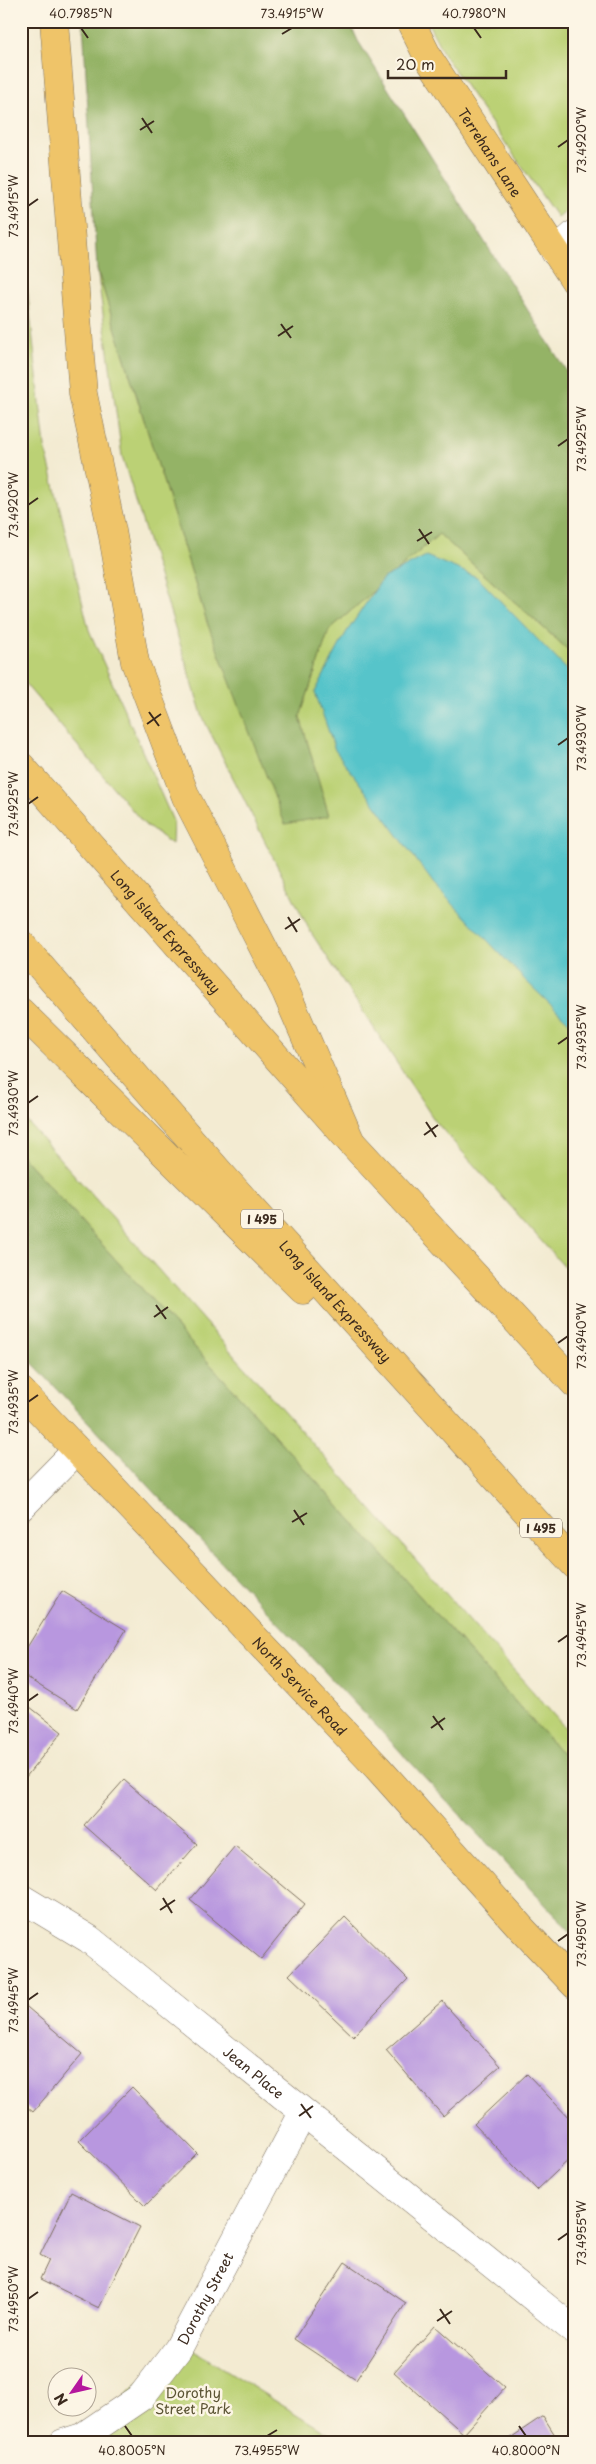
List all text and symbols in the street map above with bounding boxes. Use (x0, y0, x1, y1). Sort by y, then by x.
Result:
text: 40.7985°N (49, 4, 113, 22)
text: 73.4915°W (260, 4, 324, 22)
text: 40.7980°N (442, 4, 506, 22)
scale bar (388, 48, 506, 80)
text: 20 m (396, 52, 435, 75)
street label: Terrehans Lane (453, 103, 527, 201)
text: 73.4920°W (572, 106, 590, 173)
text: 73.4915°W (4, 174, 22, 238)
text: 73.4925°W (572, 406, 590, 472)
text: 73.4920°W (4, 471, 22, 538)
text: 73.4930°W (572, 704, 590, 771)
text: 73.4925°W (4, 771, 22, 837)
street label: Long Island Expressway (106, 865, 226, 998)
text: 73.4935°W (572, 1004, 590, 1069)
text: 73.4930°W (4, 1069, 22, 1136)
road number: I 495 (241, 1210, 283, 1228)
street label: Long Island Expressway (275, 1235, 397, 1367)
text: 73.4940°W (572, 1302, 590, 1369)
text: 73.4935°W (4, 1369, 22, 1434)
road number: I 495 (520, 1519, 562, 1538)
text: 73.4945°W (572, 1602, 590, 1668)
street label: North Service Road (248, 1632, 352, 1740)
text: 73.4940°W (4, 1667, 22, 1734)
text: 73.4950°W (572, 1900, 590, 1967)
text: 73.4945°W (4, 1967, 22, 2033)
street label: Jean Place (219, 2041, 289, 2103)
text: 73.4955°W (572, 2200, 590, 2265)
street label: Dorothy Street (172, 2248, 238, 2349)
text: 73.4950°W (4, 2265, 22, 2332)
north arrow (48, 2366, 98, 2416)
park label: Dorothy Street Park (155, 2382, 232, 2419)
text: N (49, 2389, 73, 2410)
text: 40.8005°N (98, 2441, 166, 2459)
text: 73.4955°W (235, 2441, 300, 2459)
text: 40.8000°N (492, 2441, 560, 2459)

